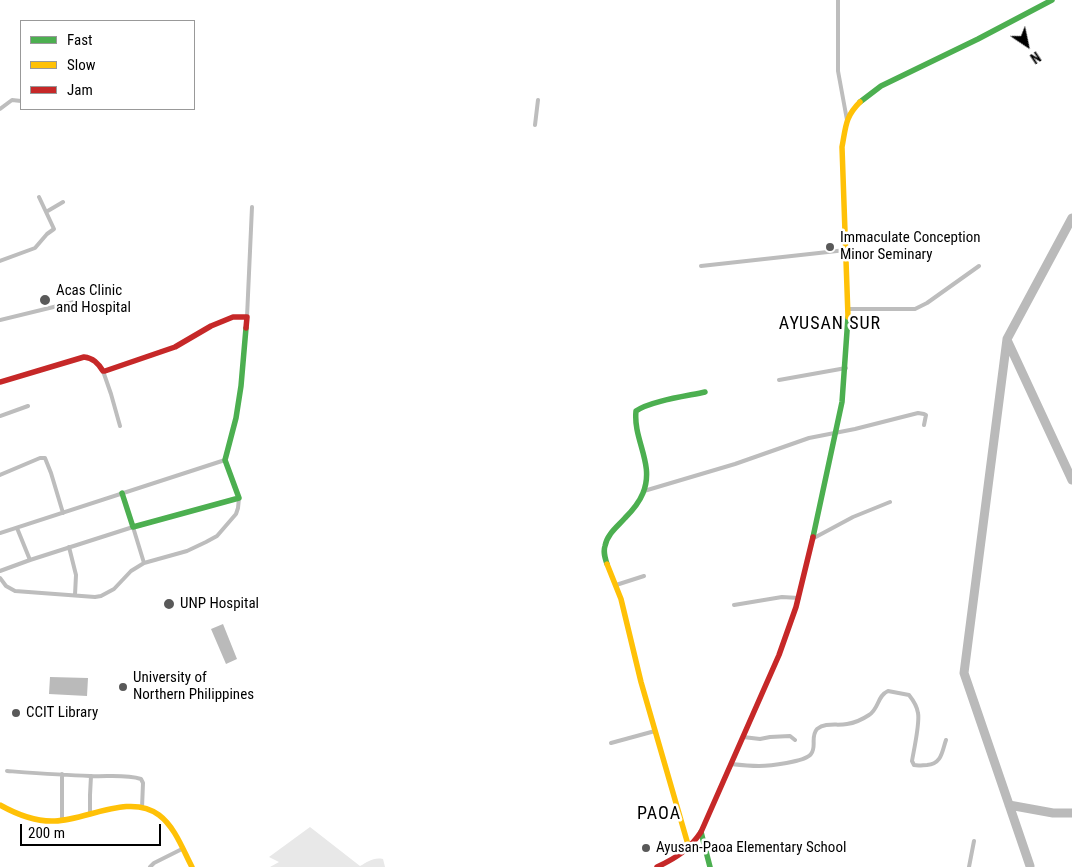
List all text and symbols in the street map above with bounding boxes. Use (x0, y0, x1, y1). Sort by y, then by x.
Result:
legend (20, 20, 195, 110)
north arrow (1002, 20, 1052, 70)
text: Fast (67, 31, 92, 49)
text: N (1027, 48, 1043, 66)
text: Slow (67, 56, 96, 74)
text: Jam (67, 81, 93, 99)
place label: Immaculate Conception Minor Seminary (840, 229, 981, 264)
marker: Immaculate Conception Minor Seminary (824, 241, 836, 253)
place label: Acas Clinic and Hospital (56, 282, 131, 317)
marker: Acas Clinic and Hospital (38, 293, 52, 307)
district label: AYUSAN SUR (778, 313, 882, 335)
place label: UNP Hospital (180, 595, 259, 613)
marker: UNP Hospital (162, 597, 176, 611)
place label: University of Northern Philippines (133, 669, 254, 704)
marker: University of Northern Philippines (117, 681, 129, 693)
place label: CCIT Library (26, 704, 98, 722)
marker: CCIT Library (10, 707, 22, 719)
district label: PAOA (636, 803, 682, 825)
scale bar (22, 814, 164, 846)
text: 200 m (28, 824, 65, 842)
place label: Ayusan-Paoa Elementary School (656, 839, 846, 857)
marker: Ayusan-Paoa Elementary School (640, 842, 652, 854)

